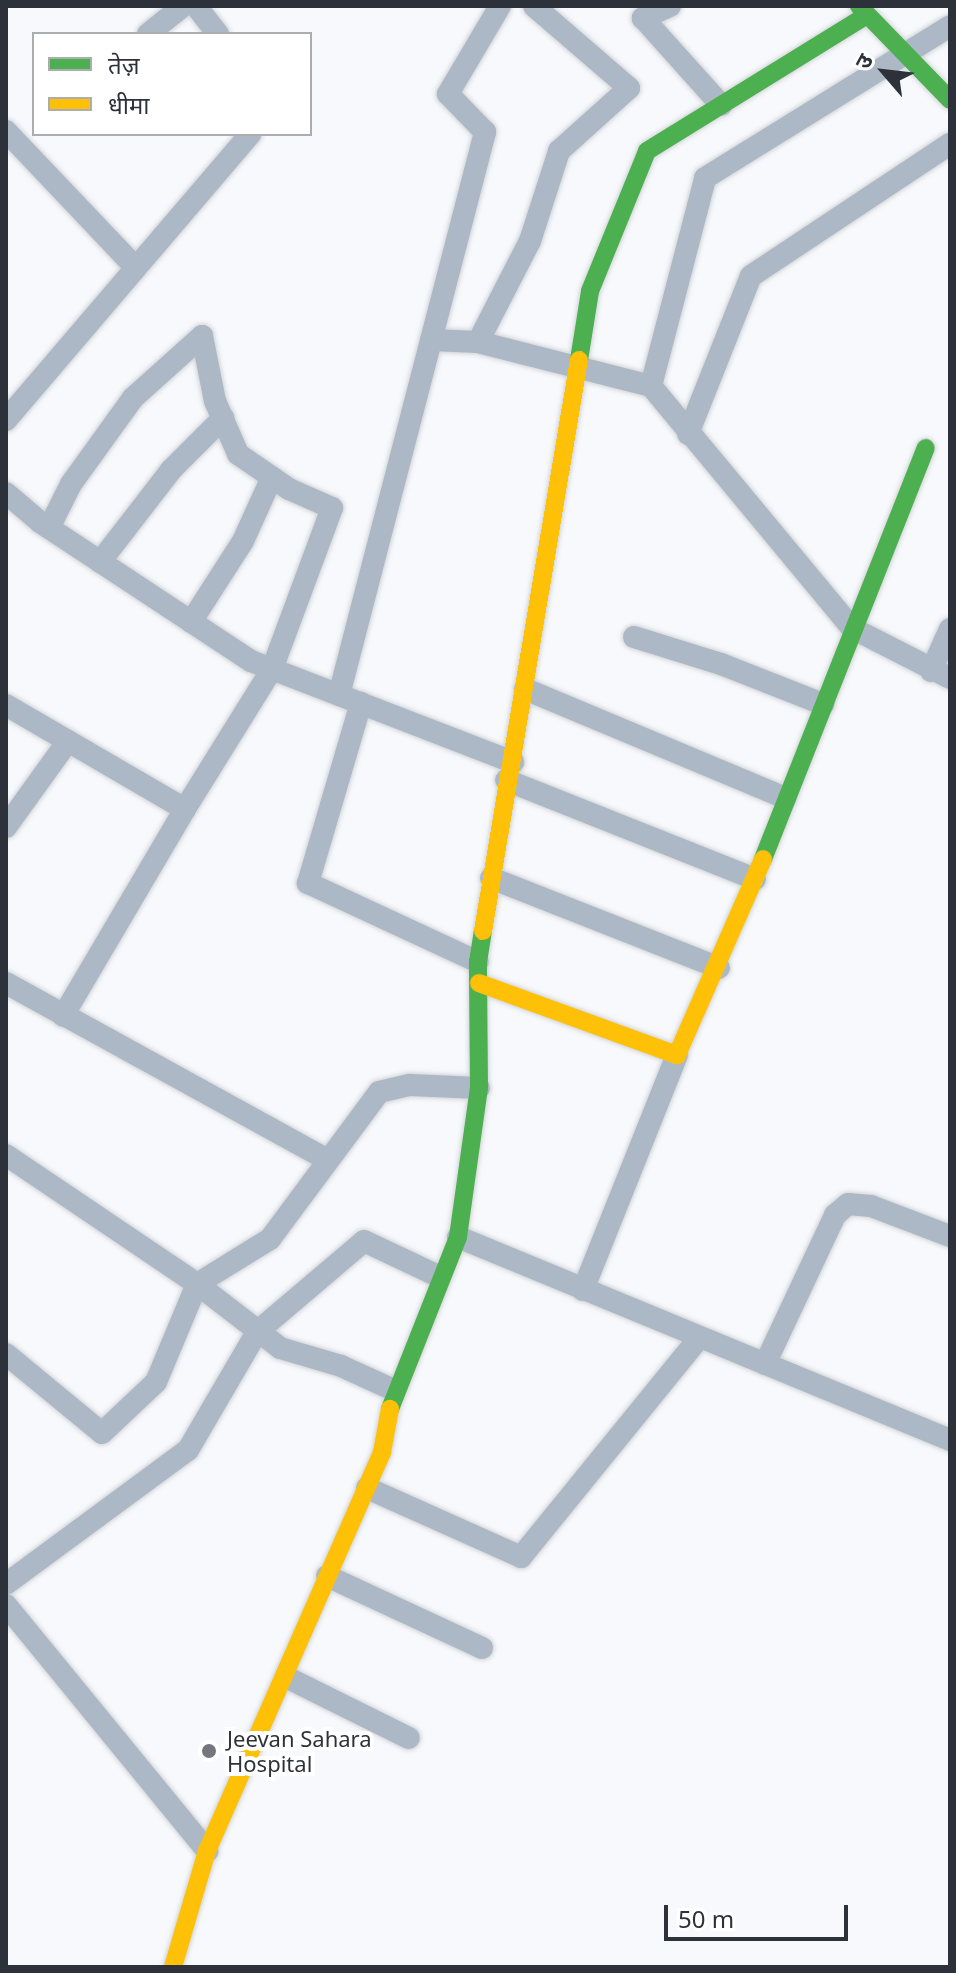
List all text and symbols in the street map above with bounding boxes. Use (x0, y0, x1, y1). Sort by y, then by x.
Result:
legend (32, 32, 312, 136)
north arrow (844, 32, 924, 112)
text: तेज़ (108, 48, 140, 81)
text: उ (847, 48, 879, 73)
text: धीमा (108, 88, 150, 121)
place label: Jeevan Sahara Hospital (227, 1725, 372, 1776)
marker: Jeevan Sahara Hospital (198, 1740, 220, 1762)
scale bar (668, 1889, 852, 1939)
text: 50 m (678, 1902, 734, 1935)

